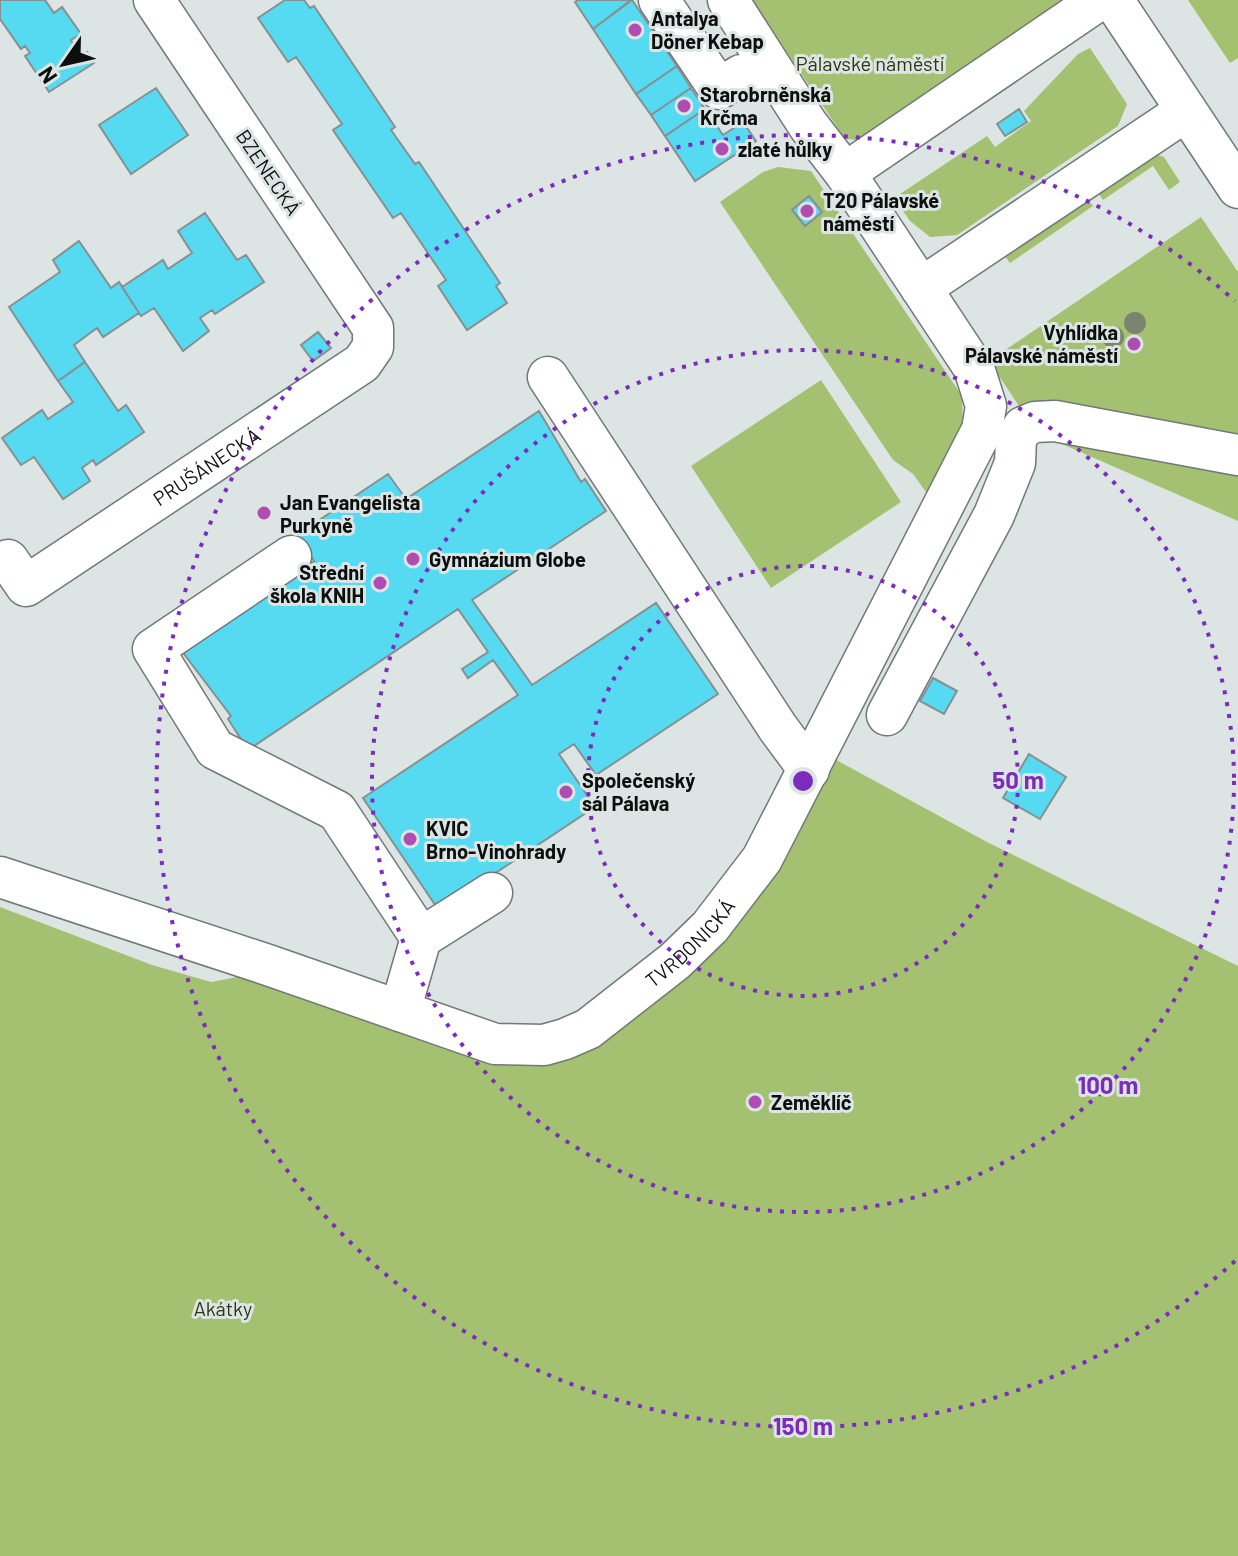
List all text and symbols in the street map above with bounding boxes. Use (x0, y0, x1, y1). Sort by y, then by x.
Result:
place label: Antalya Döner Kebap (651, 6, 764, 53)
marker: Antalya Döner Kebap (626, 21, 644, 39)
north arrow (24, 24, 104, 104)
park label: Pálavské náměstí (796, 51, 944, 75)
text: N (32, 62, 61, 89)
place label: Starobrněnská Krčma (700, 82, 831, 129)
marker: Starobrněnská Krčma (675, 97, 693, 115)
street label: BZENECKÁ (232, 125, 306, 219)
place label: zlaté hůlky (738, 137, 832, 161)
marker: zlaté hůlky (713, 140, 731, 158)
place label: T20 Pálavské náměstí (823, 188, 939, 235)
marker: T20 Pálavské náměstí (798, 202, 816, 220)
place label: Vyhlídka Pálavské náměstí (965, 320, 1118, 367)
marker: Vyhlídka Pálavské náměstí (1125, 335, 1143, 353)
street label: PRUŠÁNECKÁ (148, 422, 264, 510)
place label: Jan Evangelista Purkyně (280, 490, 420, 537)
marker: Jan Evangelista Purkyně (255, 504, 273, 522)
place label: Gymnázium Globe (429, 547, 586, 571)
marker: Gymnázium Globe (404, 550, 422, 568)
place label: Střední škola KNIH (270, 560, 364, 607)
marker: Střední škola KNIH (371, 574, 389, 592)
text: 50 m (992, 765, 1044, 794)
centre of rings (789, 767, 817, 795)
place label: Společenský sál Pálava (582, 768, 695, 815)
marker: Společenský sál Pálava (557, 783, 575, 801)
place label: KVIC Brno-Vinohrady (426, 816, 566, 863)
marker: KVIC Brno-Vinohrady (401, 830, 419, 848)
street label: TVRDONICKÁ (640, 894, 739, 992)
text: 100 m (1078, 1070, 1138, 1099)
place label: Zeměklíč (771, 1090, 852, 1114)
marker: Zeměklíč (746, 1093, 764, 1111)
park label: Akátky (194, 1296, 252, 1320)
text: 150 m (773, 1411, 833, 1440)

